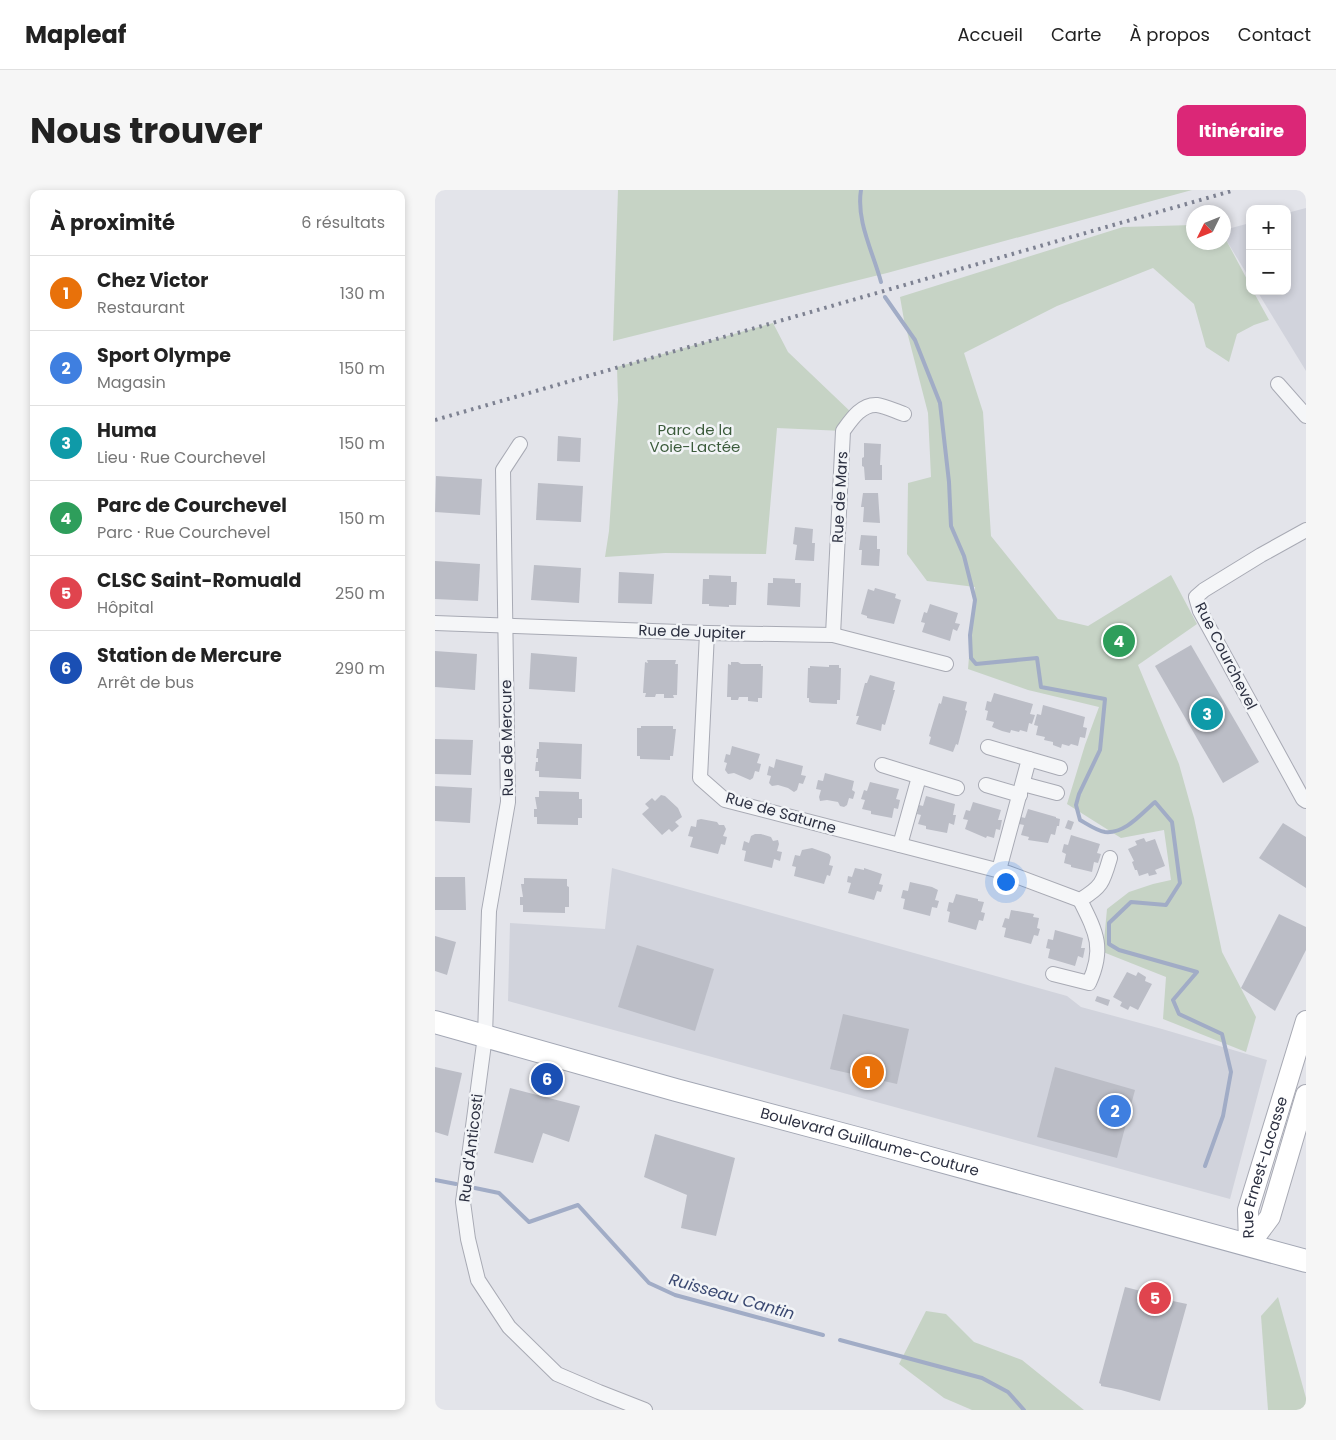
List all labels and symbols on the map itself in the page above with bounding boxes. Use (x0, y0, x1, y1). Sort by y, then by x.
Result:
north arrow (1186, 205, 1231, 250)
park label: Parc de la Voie-Lactée (650, 419, 740, 457)
street label: Rue de Mars (827, 450, 852, 543)
street label: Rue Courchevel (1190, 599, 1263, 713)
street label: Rue de Jupiter (638, 619, 746, 644)
pin: 4 (1103, 622, 1135, 660)
street label: Rue de Mercure (495, 679, 518, 797)
pin: 3 (1191, 695, 1223, 733)
street label: Rue de Saturne (723, 787, 839, 838)
your location (993, 869, 1019, 895)
pin: 1 (852, 1053, 884, 1091)
pin: 6 (531, 1060, 563, 1098)
pin: 2 (1099, 1092, 1131, 1130)
street label: Rue d'Anticosti (453, 1093, 488, 1203)
street label: Rue Ernest-Lacasse (1237, 1094, 1292, 1239)
street label: Boulevard Guillaume-Couture (758, 1102, 982, 1181)
water label: Ruisseau Cantin (666, 1268, 797, 1325)
pin: 5 (1139, 1279, 1171, 1317)

